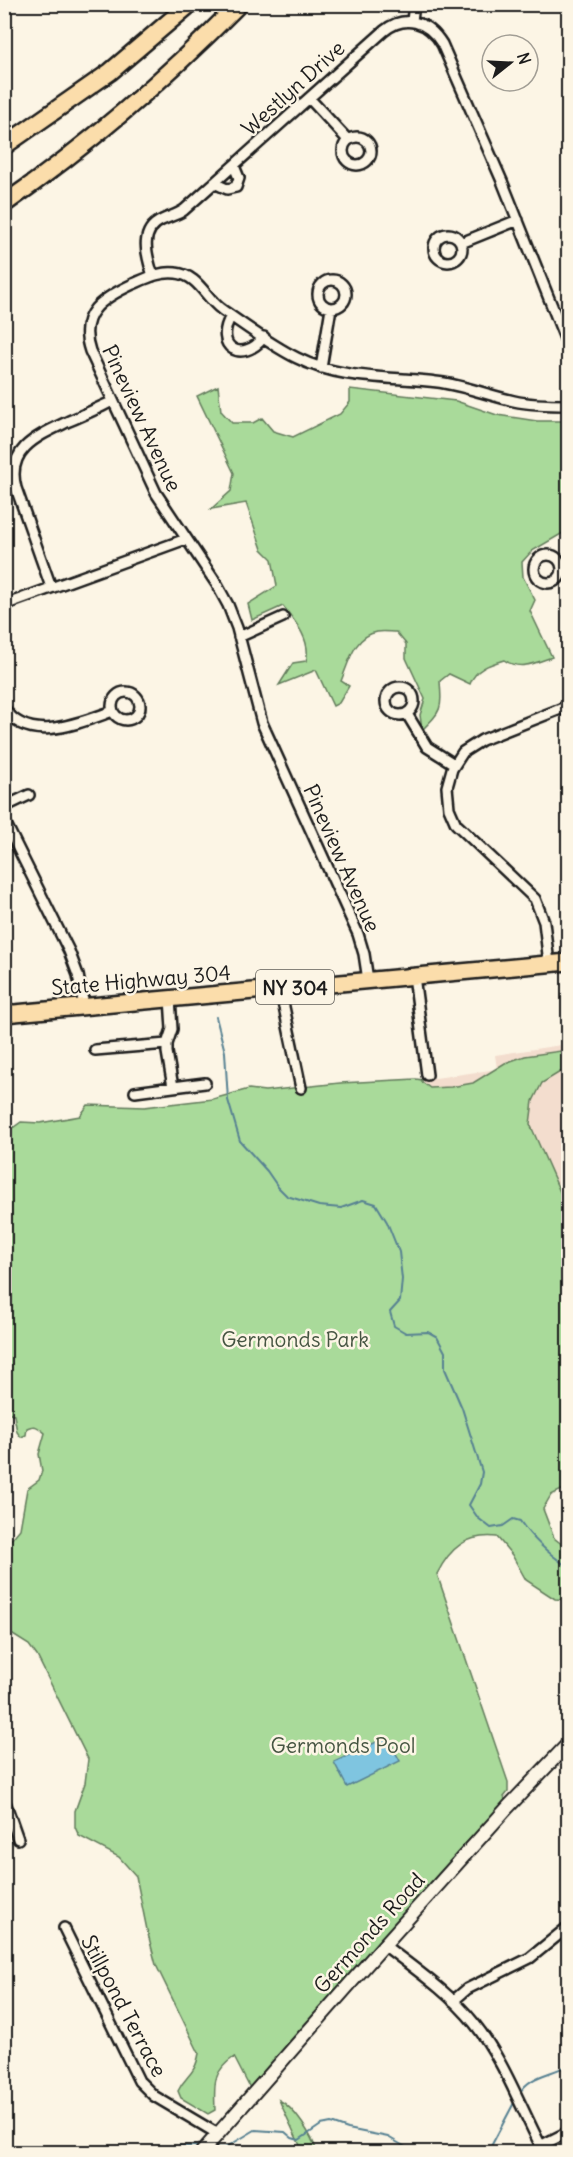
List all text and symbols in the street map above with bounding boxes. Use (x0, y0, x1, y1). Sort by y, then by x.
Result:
north arrow (480, 33, 540, 93)
street label: Westlyn Drive (236, 35, 350, 141)
text: N (513, 50, 535, 67)
street label: Pineview Avenue (96, 340, 188, 496)
street label: Pineview Avenue (297, 780, 387, 936)
street label: State Highway 304 (50, 959, 232, 1001)
road number: NY 304 (256, 970, 334, 1004)
park label: Germonds Park (221, 1326, 369, 1353)
park label: Germonds Pool (271, 1732, 415, 1759)
street label: Germonds Road (308, 1867, 430, 1999)
street label: Stillpond Terrace (75, 1930, 173, 2082)

